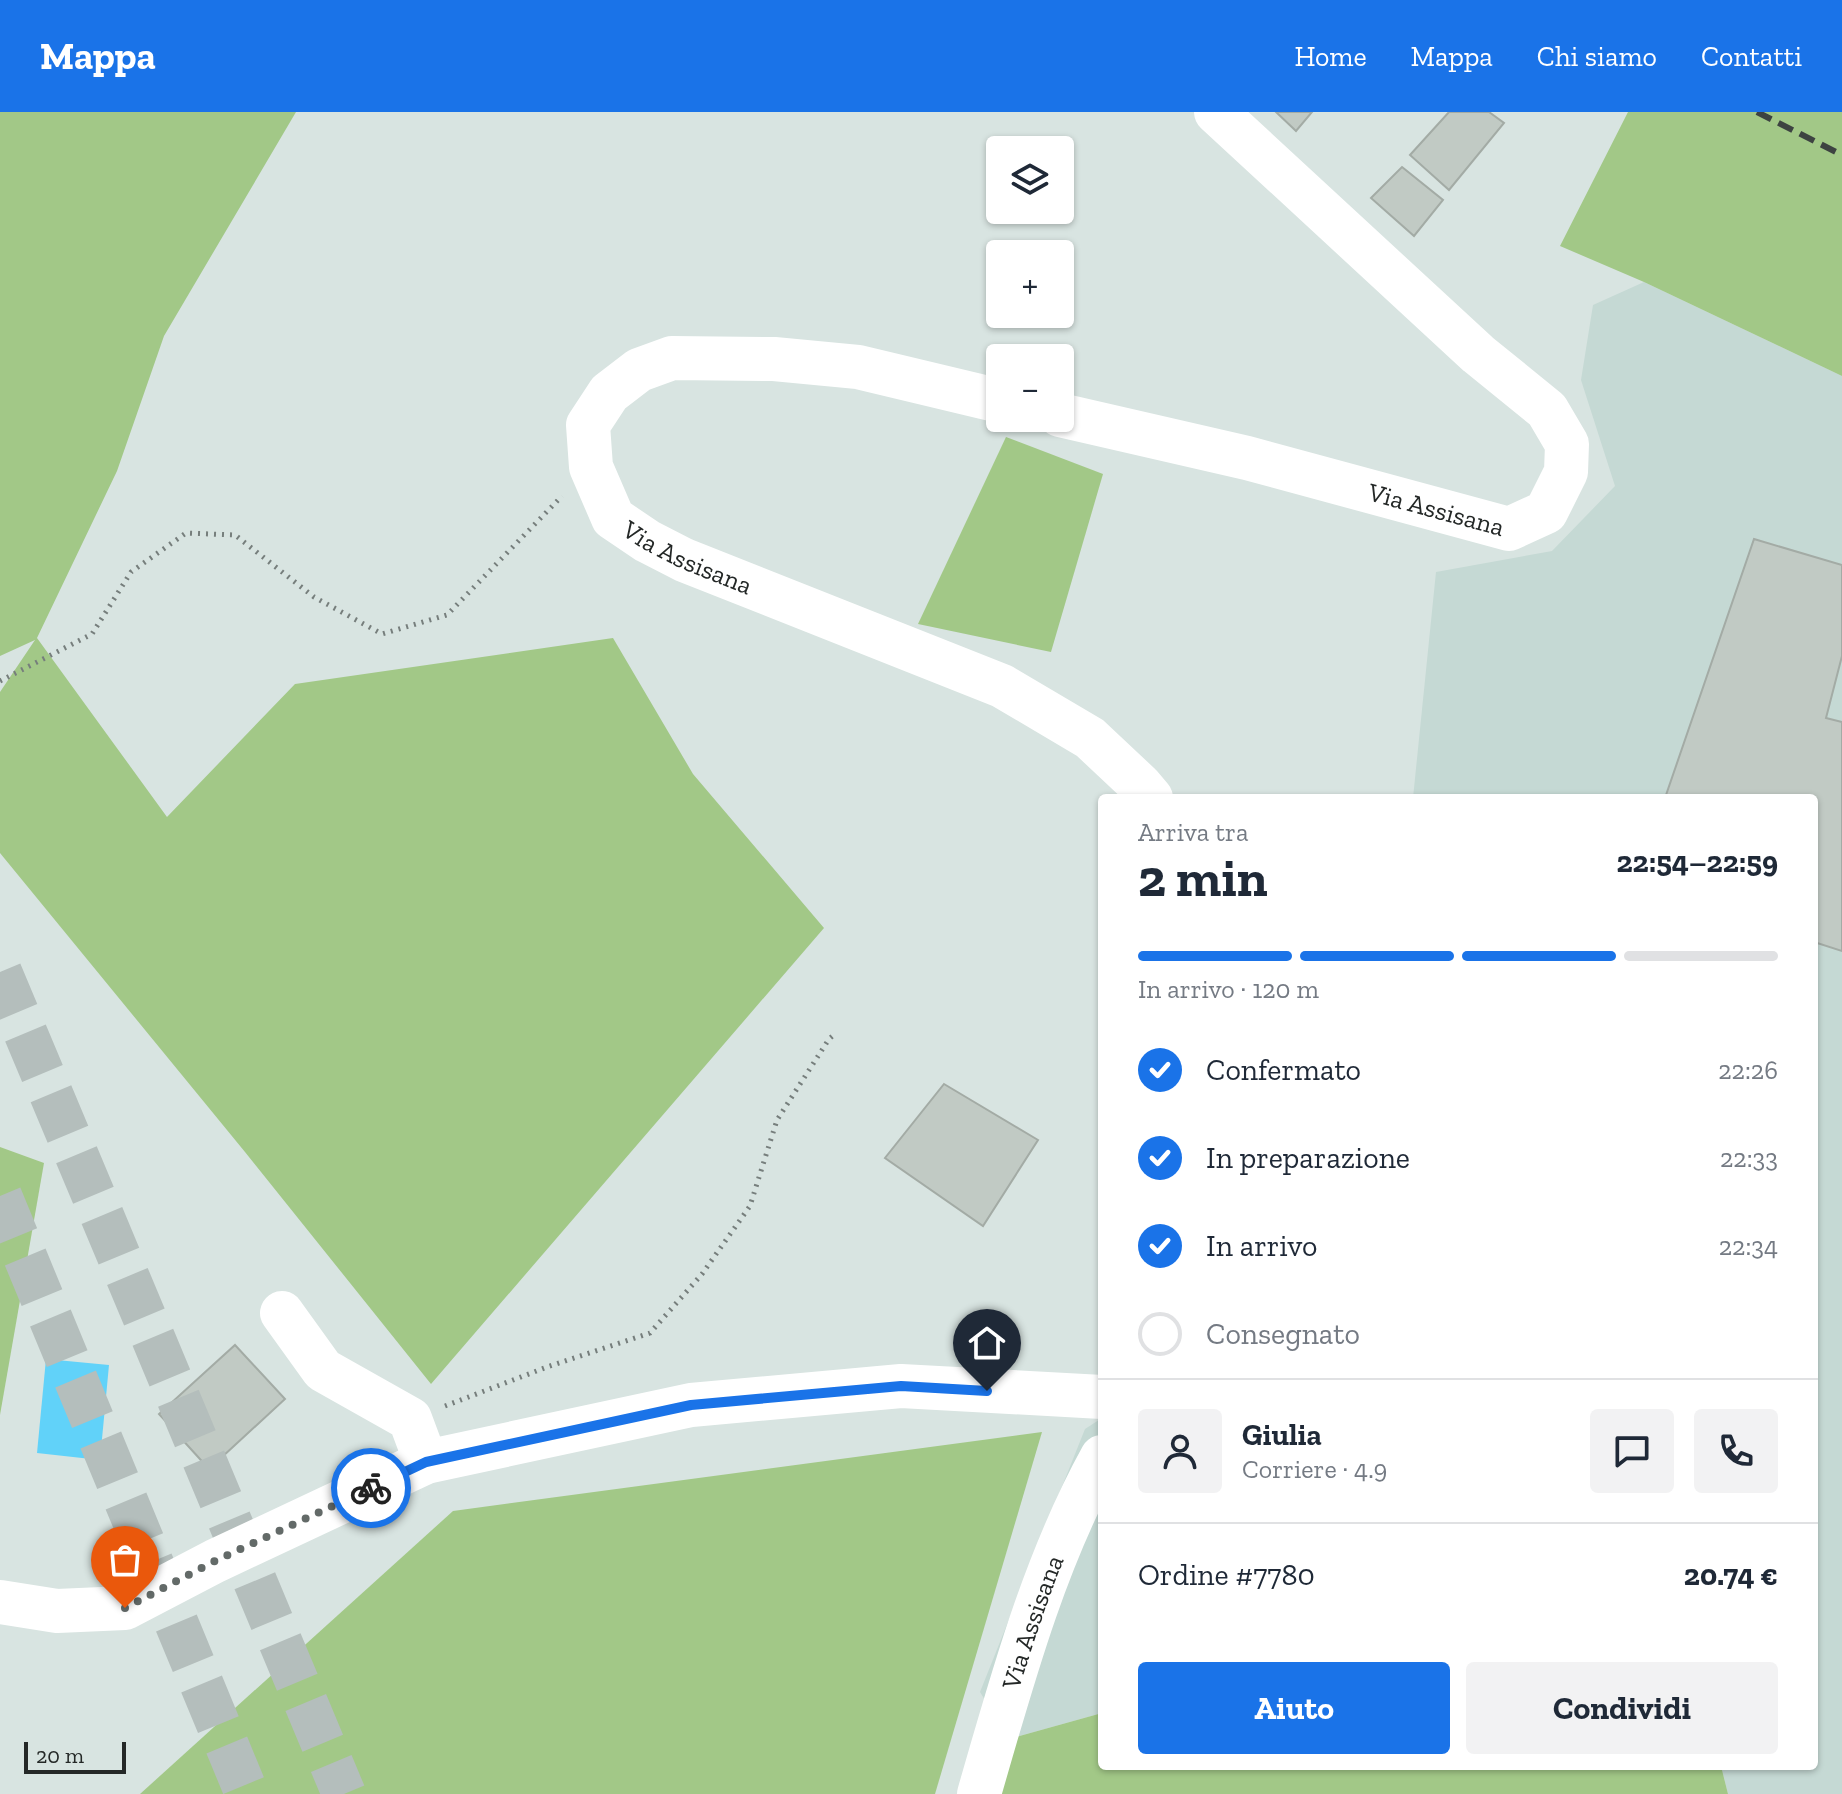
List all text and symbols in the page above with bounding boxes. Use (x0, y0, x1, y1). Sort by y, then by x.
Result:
text: Mappa (40, 33, 156, 79)
text: Home (1294, 40, 1367, 73)
text: Mappa (1411, 40, 1493, 73)
text: Chi siamo (1537, 40, 1657, 73)
text: Contatti (1701, 40, 1802, 73)
map controls (986, 136, 1074, 432)
button: layers (986, 136, 1074, 224)
button: + (986, 240, 1074, 328)
button: − (986, 344, 1074, 432)
street label: Via Assisana (1364, 475, 1508, 543)
street label: Via Assisana (616, 513, 757, 602)
text: Arriva tra (1138, 816, 1248, 848)
text: 22:54–22:59 (1617, 844, 1778, 880)
text: 2 min (1138, 847, 1268, 909)
text: In arrivo · 120 m (1138, 973, 1319, 1005)
icon: check (1138, 1048, 1182, 1092)
text: Confermato (1206, 1052, 1361, 1088)
text: 22:26 (1718, 1054, 1778, 1086)
icon: check (1138, 1136, 1182, 1180)
text: In preparazione (1206, 1140, 1410, 1176)
text: 22:33 (1720, 1142, 1778, 1174)
icon: check (1138, 1224, 1182, 1268)
text: In arrivo (1206, 1228, 1318, 1264)
text: 22:34 (1719, 1230, 1778, 1262)
pin (953, 1309, 1021, 1391)
text: Consegnato (1206, 1316, 1360, 1352)
icon: home (965, 1321, 1009, 1365)
button: person (1138, 1409, 1222, 1493)
button: chat (1590, 1409, 1674, 1493)
button: phone (1694, 1409, 1778, 1493)
text: Giulia (1242, 1417, 1322, 1453)
courier (331, 1448, 411, 1528)
text: Corriere · 4.9 (1242, 1453, 1387, 1485)
icon: bike (349, 1466, 393, 1510)
pin (91, 1526, 159, 1608)
icon: bag (103, 1538, 147, 1582)
street label: Via Assisana (994, 1550, 1070, 1694)
text: Ordine #7780 (1138, 1557, 1315, 1593)
text: 20.74 € (1684, 1557, 1778, 1593)
button: Aiuto (1138, 1662, 1450, 1754)
button: Condividi (1466, 1662, 1778, 1754)
scale bar (24, 1738, 126, 1774)
text: 20 m (36, 1742, 84, 1769)

